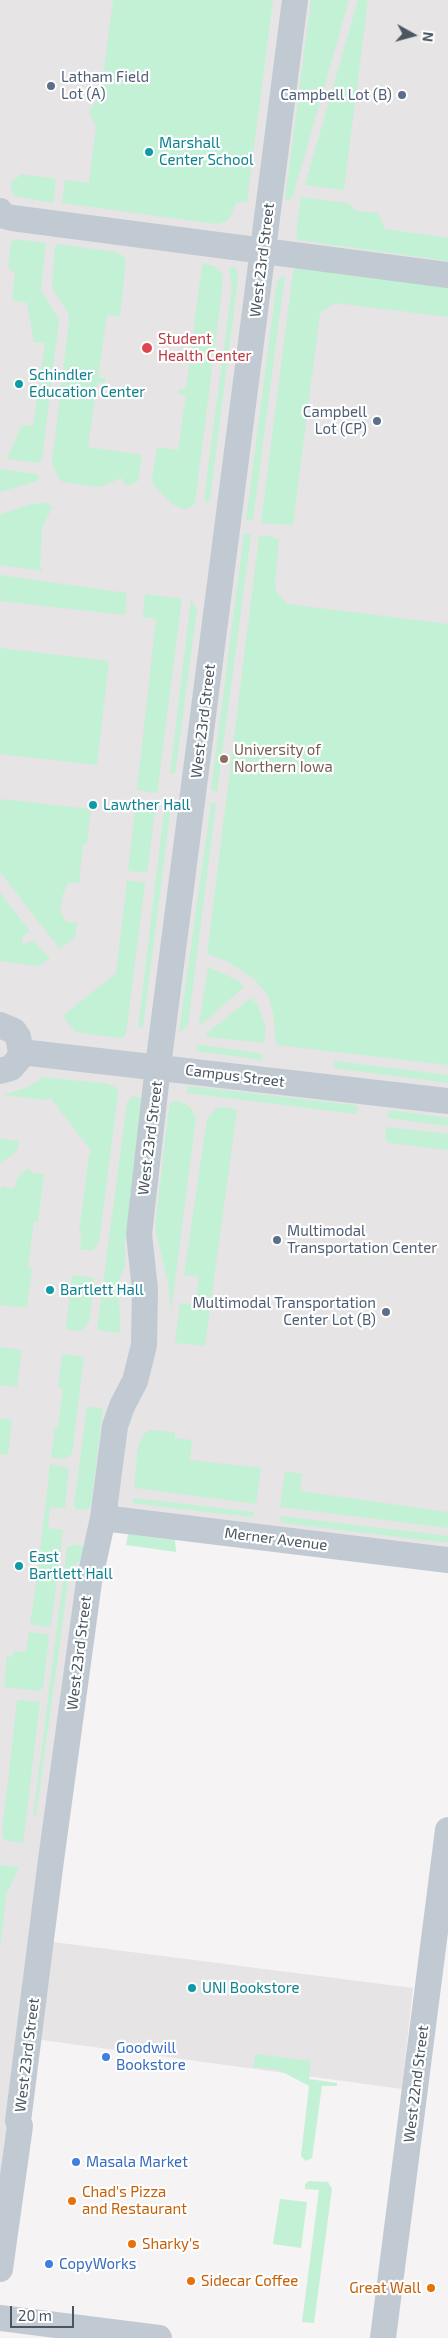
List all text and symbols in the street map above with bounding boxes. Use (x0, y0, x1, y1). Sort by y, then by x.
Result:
north arrow (388, 10, 438, 60)
text: N (419, 31, 437, 43)
place label: Latham Field Lot (A) (61, 68, 149, 103)
marker: Latham Field Lot (A) (45, 80, 57, 92)
place label: Campbell Lot (B) (280, 86, 392, 104)
marker: Campbell Lot (B) (396, 89, 408, 101)
place label: Marshall Center School (159, 134, 253, 169)
marker: Marshall Center School (143, 146, 155, 158)
street label: West 23rd Street (246, 202, 278, 318)
place label: Student Health Center (158, 330, 252, 365)
marker: Student Health Center (140, 341, 154, 355)
place label: Schindler Education Center (29, 366, 145, 401)
marker: Schindler Education Center (13, 378, 25, 390)
place label: Campbell Lot (CP) (303, 403, 367, 438)
marker: Campbell Lot (CP) (371, 415, 383, 427)
street label: West 23rd Street (187, 663, 219, 779)
place label: University of Northern Iowa (234, 741, 333, 776)
marker: University of Northern Iowa (218, 753, 230, 765)
place label: Lawther Hall (103, 796, 190, 814)
marker: Lawther Hall (87, 799, 99, 811)
street label: Campus Street (184, 1061, 286, 1091)
street label: West 23rd Street (134, 1080, 166, 1196)
place label: Multimodal Transportation Center (287, 1222, 437, 1257)
marker: Multimodal Transportation Center (271, 1234, 283, 1246)
place label: Bartlett Hall (60, 1281, 144, 1299)
marker: Bartlett Hall (44, 1284, 56, 1296)
place label: Multimodal Transportation Center Lot (B) (192, 1294, 376, 1329)
marker: Multimodal Transportation Center Lot (B) (380, 1306, 392, 1318)
street label: Merner Avenue (223, 1524, 329, 1554)
place label: East Bartlett Hall (29, 1548, 113, 1583)
marker: East Bartlett Hall (13, 1560, 25, 1572)
street label: West 23rd Street (63, 1595, 95, 1711)
place label: UNI Bookstore (202, 1979, 300, 1997)
marker: UNI Bookstore (186, 1982, 198, 1994)
street label: West 23rd Street (11, 1997, 43, 2113)
street label: West 22nd Street (400, 2024, 432, 2144)
place label: Goodwill Bookstore (116, 2039, 186, 2074)
marker: Goodwill Bookstore (100, 2051, 112, 2063)
place label: Masala Market (86, 2153, 188, 2171)
marker: Masala Market (70, 2156, 82, 2168)
place label: Chad's Pizza and Restaurant (82, 2183, 187, 2218)
marker: Chad's Pizza and Restaurant (66, 2195, 78, 2207)
place label: Sharky's (142, 2235, 200, 2253)
marker: Sharky's (126, 2238, 138, 2250)
place label: CopyWorks (59, 2255, 136, 2273)
marker: CopyWorks (43, 2258, 55, 2270)
place label: Sidecar Coffee (201, 2272, 298, 2290)
marker: Sidecar Coffee (185, 2275, 197, 2287)
place label: Great Wall (349, 2279, 421, 2297)
marker: Great Wall (425, 2282, 437, 2294)
scale bar (12, 2296, 76, 2328)
text: 20 m (18, 2306, 52, 2324)

